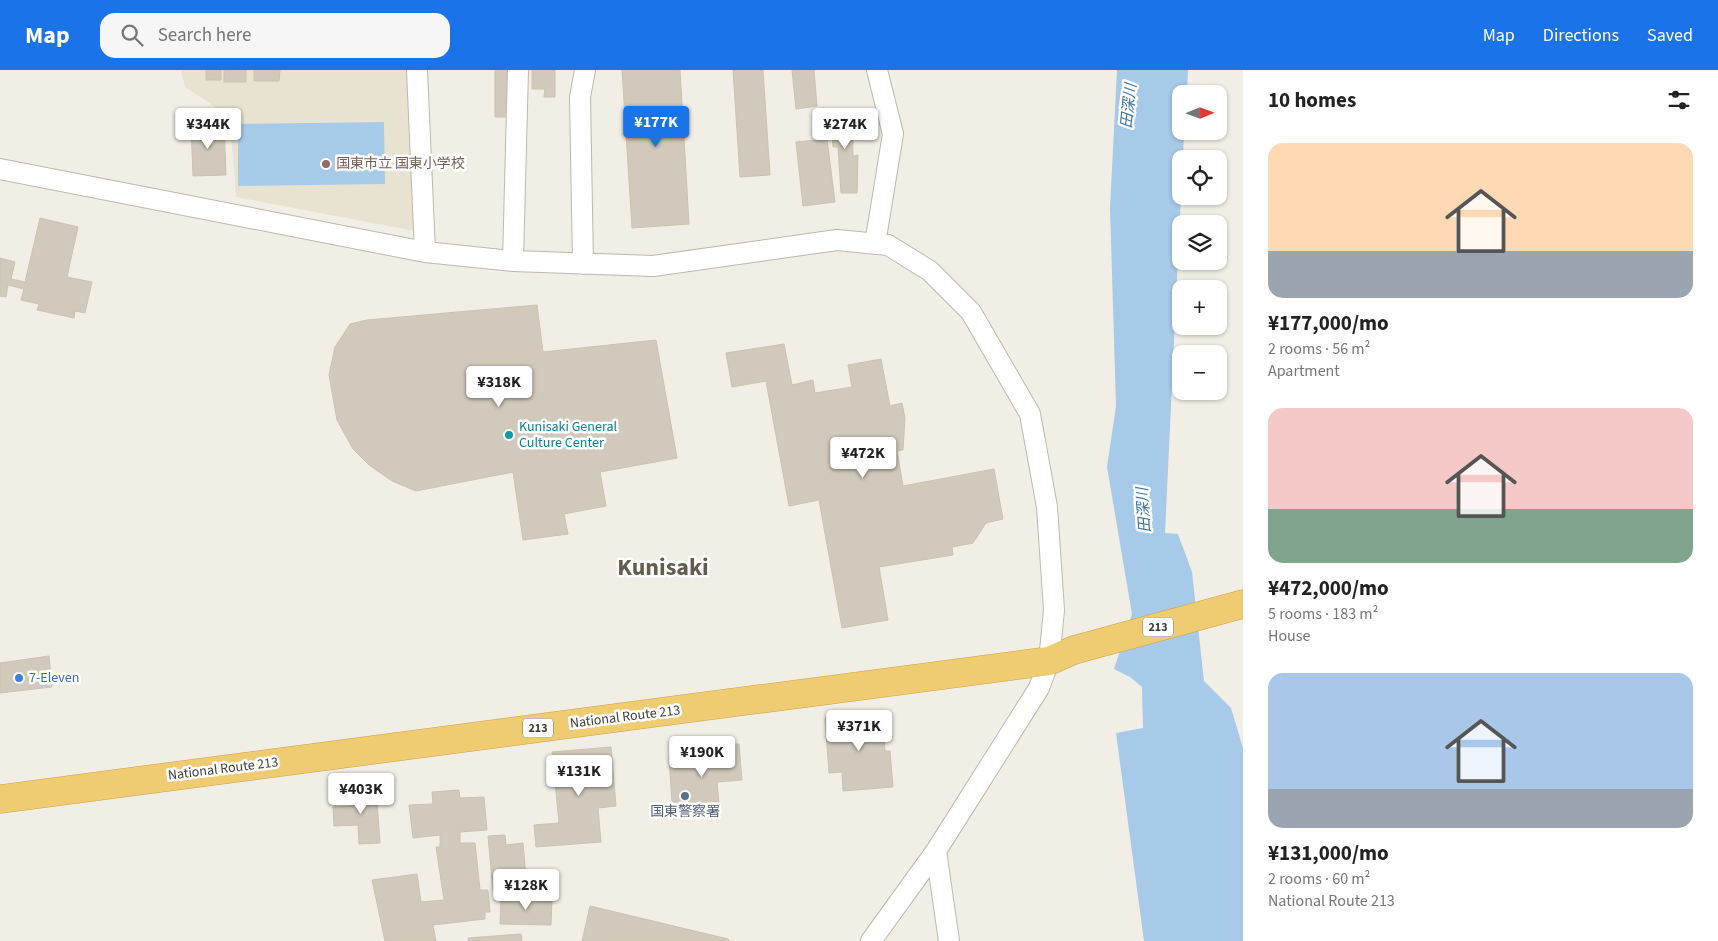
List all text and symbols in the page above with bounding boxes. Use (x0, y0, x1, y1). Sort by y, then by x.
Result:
search box (100, 13, 450, 58)
text: Map (25, 18, 70, 53)
icon: search (118, 21, 146, 49)
text: Search here (158, 22, 251, 49)
text: Map (1483, 23, 1515, 48)
text: Directions (1543, 23, 1619, 48)
text: Saved (1647, 23, 1693, 48)
water label: 田深川 (1116, 81, 1142, 129)
north arrow (1172, 85, 1228, 140)
map controls (1172, 85, 1227, 400)
text: 10 homes (1268, 85, 1356, 115)
icon: filters (1665, 86, 1693, 114)
pin: ¥177K (621, 106, 691, 148)
pin: ¥344K (173, 108, 243, 150)
pin: ¥274K (810, 108, 880, 150)
text: ¥177K (634, 111, 678, 133)
text: ¥344K (186, 113, 230, 135)
text: ¥274K (823, 113, 867, 135)
button: locate (1172, 150, 1227, 205)
place label: 国東市立 国東小学校 (336, 154, 465, 174)
marker: 国東市立 国東小学校 (320, 158, 332, 170)
icon: home (1436, 176, 1526, 266)
button: layers (1172, 215, 1227, 270)
button: + (1172, 280, 1227, 335)
text: ¥177,000/mo (1268, 308, 1389, 338)
text: 2 rooms · 56 m² (1268, 338, 1370, 360)
button: − (1172, 345, 1227, 400)
text: Apartment (1268, 360, 1340, 382)
pin: ¥318K (464, 366, 534, 408)
text: ¥318K (477, 371, 521, 393)
place label: Kunisaki General Culture Center (519, 417, 617, 453)
marker: Kunisaki General Culture Center (503, 429, 515, 441)
pin: ¥472K (828, 436, 898, 479)
icon: home (1436, 441, 1526, 531)
text: ¥472K (841, 442, 885, 464)
water label: 田深川 (1132, 485, 1156, 533)
district label: Kunisaki (617, 550, 709, 585)
text: ¥472,000/mo (1268, 573, 1389, 603)
text: 5 rooms · 183 m² (1268, 603, 1378, 625)
road number: 213 (1143, 618, 1173, 636)
text: House (1268, 625, 1310, 647)
place label: 7-Eleven (29, 668, 79, 688)
marker: 7-Eleven (13, 672, 25, 684)
street label: National Route 213 (569, 700, 681, 734)
icon: home (1436, 706, 1526, 796)
pin: ¥371K (824, 710, 894, 752)
text: ¥371K (837, 715, 881, 737)
road number: 213 (523, 718, 553, 738)
pin: ¥190K (667, 736, 737, 778)
text: ¥190K (680, 741, 724, 763)
street label: National Route 213 (167, 752, 279, 786)
pin: ¥131K (544, 754, 614, 797)
text: ¥131K (557, 760, 601, 782)
pin: ¥403K (326, 772, 396, 815)
text: ¥403K (339, 778, 383, 800)
marker: 国東警察署 (679, 790, 691, 802)
place label: 国東警察署 (650, 802, 720, 822)
text: ¥131,000/mo (1268, 838, 1389, 868)
pin: ¥128K (491, 868, 561, 911)
text: 2 rooms · 60 m² (1268, 868, 1370, 890)
text: ¥128K (504, 874, 548, 896)
text: National Route 213 (1268, 890, 1395, 912)

